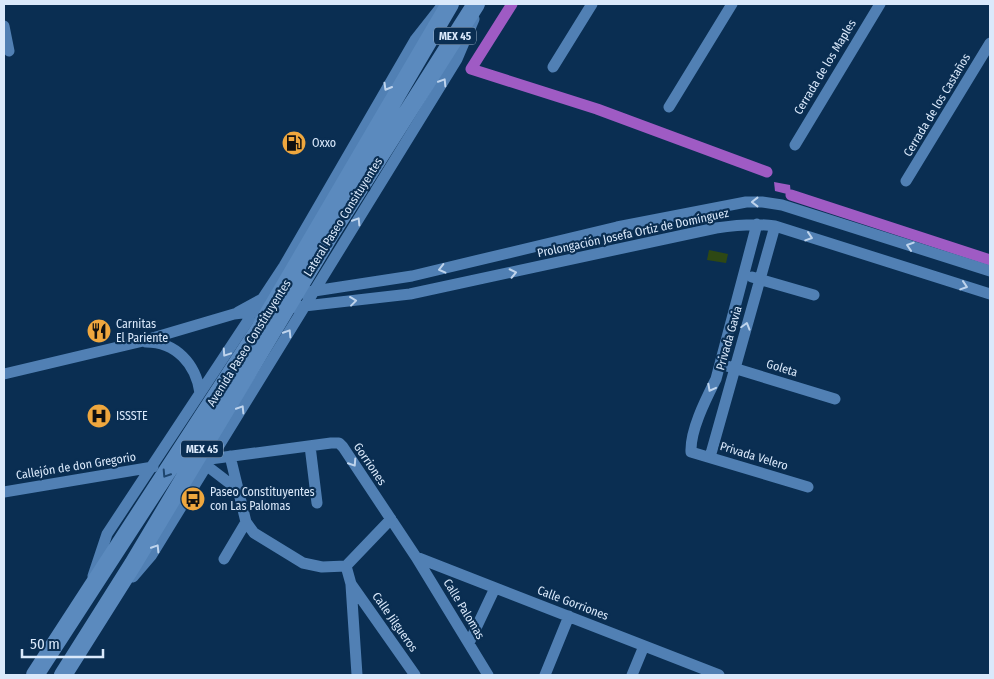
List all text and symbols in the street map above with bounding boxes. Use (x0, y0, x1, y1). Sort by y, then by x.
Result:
street label: Cerrada de los Maples (791, 17, 859, 117)
road number: MEX 45 (434, 28, 476, 44)
street label: Cerrada de los Castaños (901, 51, 973, 159)
one-way arrow (436, 79, 446, 88)
one-way arrow (383, 82, 393, 91)
fuel station icon: Oxxo (281, 130, 307, 156)
place label: Oxxo (312, 136, 336, 150)
street label: Lateral Paseo Consituyentes (301, 155, 385, 279)
one-way arrow (750, 197, 758, 207)
street label: Prolongación Josefa Ortiz de Domínguez (536, 206, 730, 260)
one-way arrow (351, 217, 361, 226)
one-way arrow (804, 231, 813, 241)
one-way arrow (907, 241, 915, 251)
one-way arrow (438, 263, 447, 274)
one-way arrow (509, 268, 518, 278)
street label: Avenida Paseo Constituyentes (204, 277, 294, 409)
one-way arrow (959, 280, 967, 290)
one-way arrow (350, 296, 358, 307)
street label: Privada Gavia (713, 304, 745, 372)
place label: Carnitas El Pariente (116, 317, 168, 345)
restaurant icon: Carnitas El Pariente (86, 318, 112, 344)
one-way arrow (741, 322, 751, 330)
one-way arrow (282, 329, 292, 338)
one-way arrow (223, 348, 233, 357)
street label: Goleta (765, 357, 799, 379)
one-way arrow (708, 383, 718, 392)
hospital icon: ISSSTE (86, 403, 112, 429)
one-way arrow (235, 406, 244, 415)
place label: ISSSTE (116, 409, 148, 423)
street label: Privada Velero (718, 439, 790, 473)
road number: MEX 45 (181, 440, 223, 458)
street label: Gorriones (351, 440, 389, 488)
street label: Callejón de don Gregorio (15, 450, 137, 482)
one-way arrow (347, 457, 357, 466)
one-way arrow (163, 468, 172, 478)
place label: Paseo Constituyentes con Las Palomas (210, 485, 315, 513)
bus stop icon: Paseo Constituyentes con Las Palomas (180, 486, 206, 512)
one-way arrow (149, 544, 159, 553)
street label: Calle Palomas (441, 576, 487, 642)
street label: Calle Gorriones (535, 583, 611, 623)
street label: Calle Jilgueros (369, 590, 421, 654)
scale bar (22, 626, 104, 658)
text: 50 m (30, 635, 60, 653)

